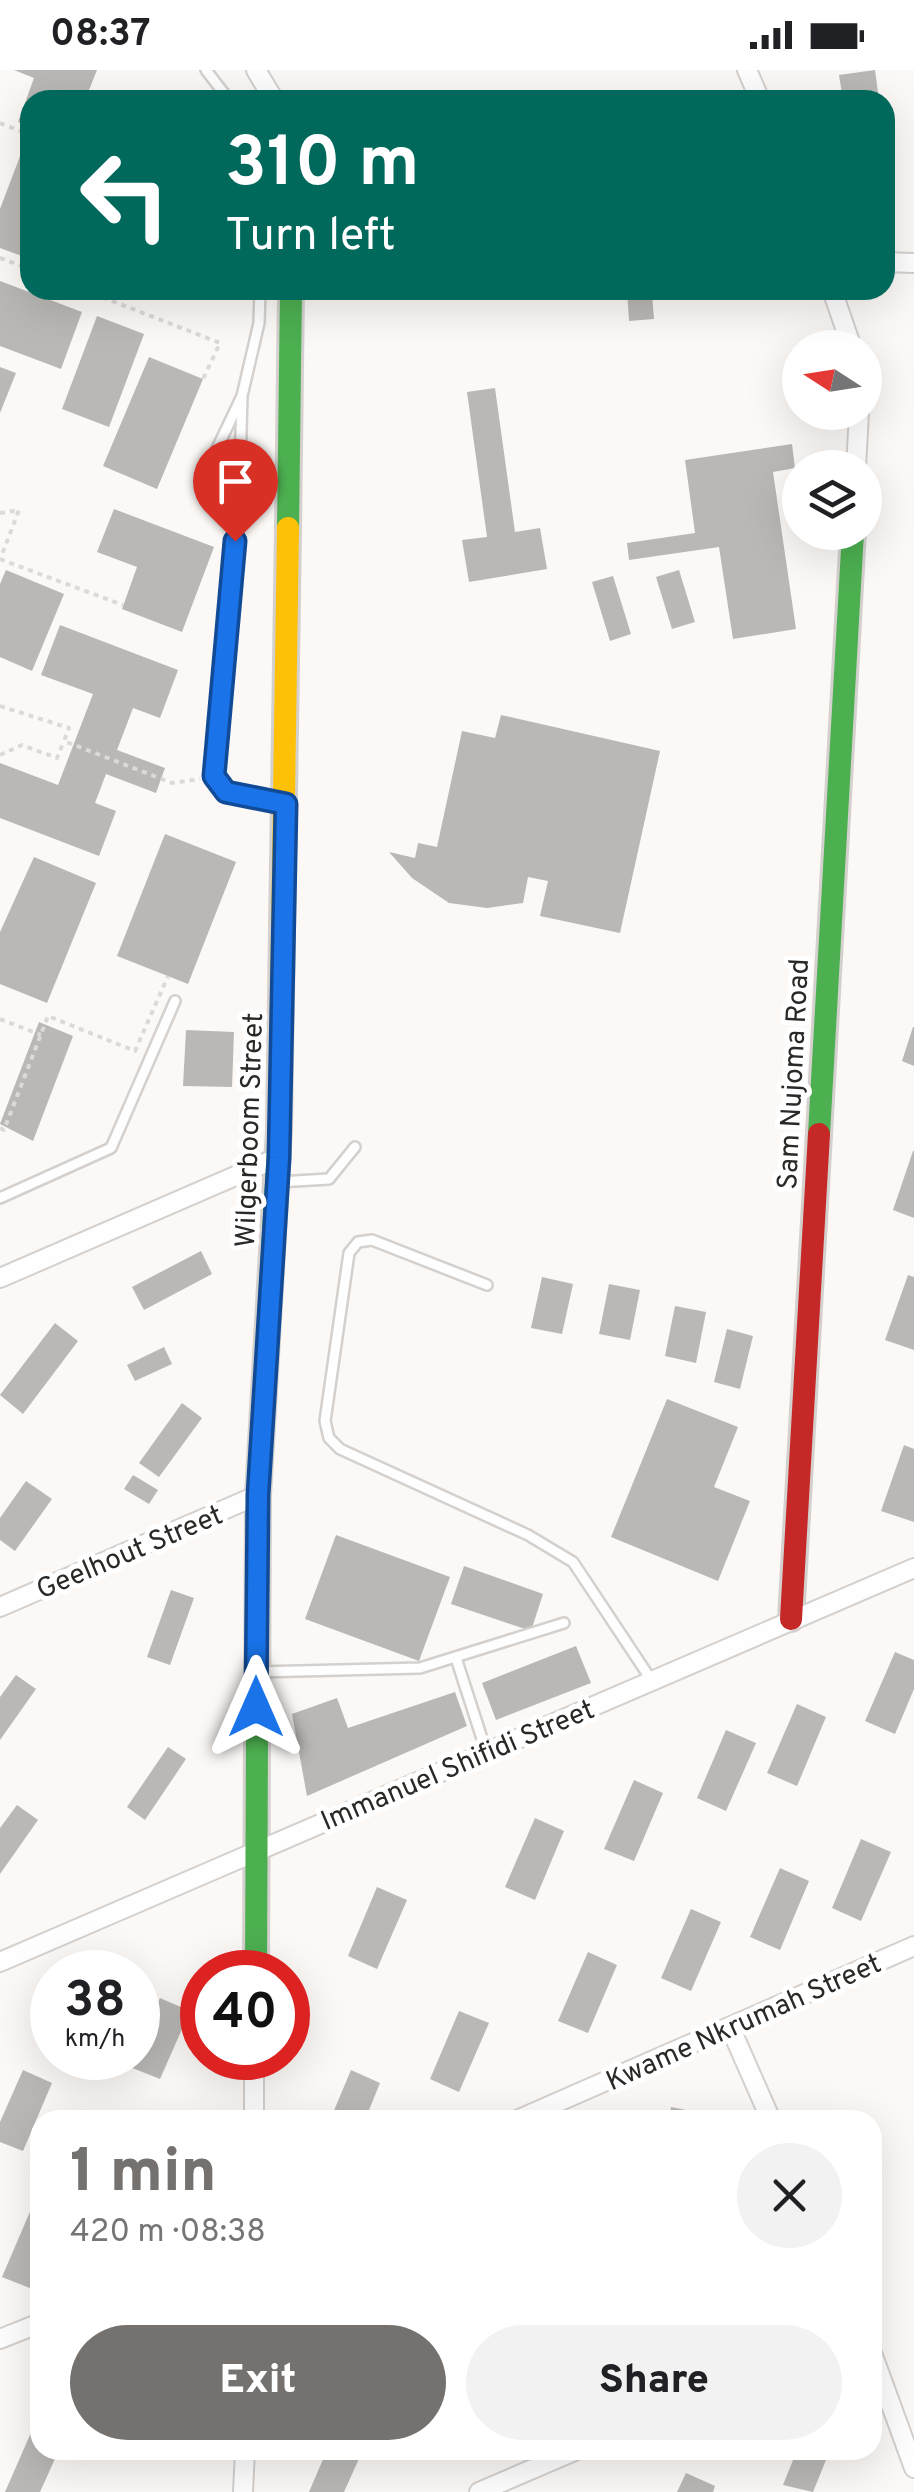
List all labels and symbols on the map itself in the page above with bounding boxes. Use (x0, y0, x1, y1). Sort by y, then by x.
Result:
north arrow (782, 330, 882, 430)
pin (193, 439, 278, 542)
street label: Sam Nujoma Road (771, 958, 819, 1191)
street label: Wilgerboom Street (229, 1012, 273, 1248)
street label: Geelhout Street (32, 1498, 229, 1609)
position arrow (204, 1655, 308, 1759)
street label: Immanuel Shifidi Street (316, 1693, 600, 1841)
street label: Kwame Nkrumah Street (601, 1947, 887, 2101)
speed limit sign: 40 (180, 1950, 310, 2080)

